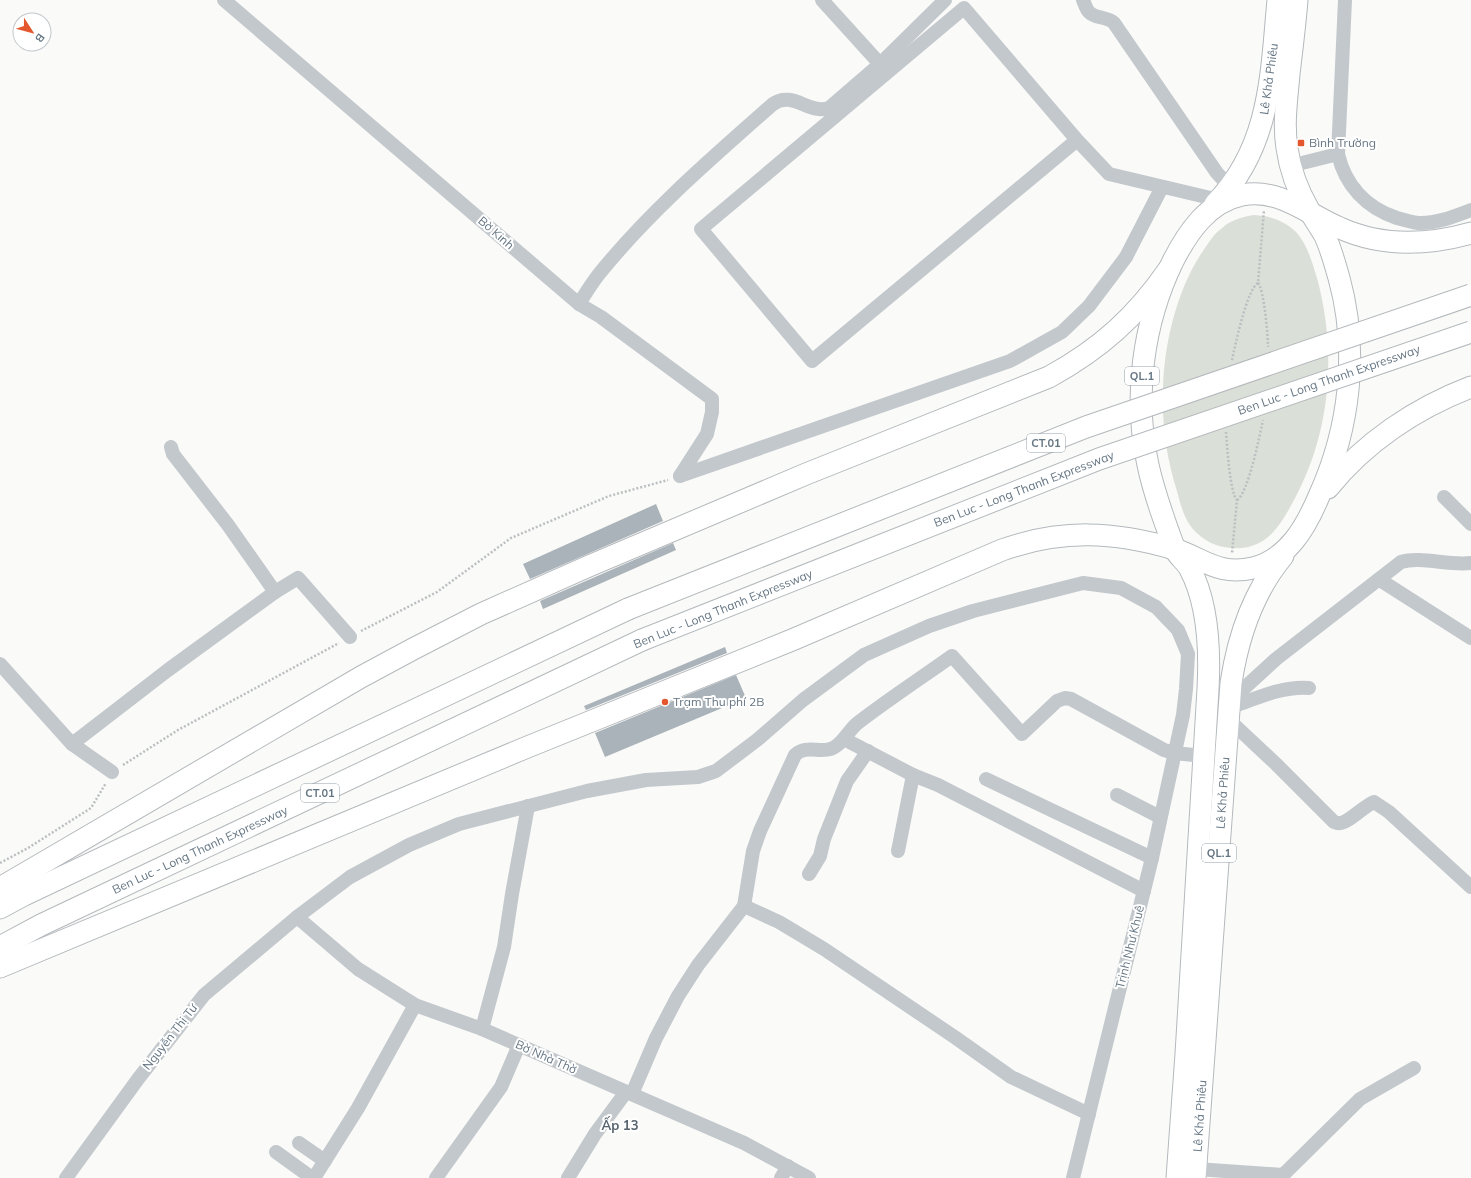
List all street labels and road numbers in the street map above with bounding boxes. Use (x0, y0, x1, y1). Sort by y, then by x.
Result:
street label: Lê Khả Phiêu (1256, 42, 1281, 116)
street label: Bờ Kinh (475, 213, 517, 252)
street label: Ben Luc - Long Thanh Expressway (1236, 341, 1423, 418)
road number: QL.1 (1125, 367, 1159, 385)
road number: CT.01 (1027, 434, 1065, 452)
street label: Ben Luc - Long Thanh Expressway (931, 447, 1117, 530)
street label: Ben Luc - Long Thanh Expressway (631, 565, 815, 651)
street label: Lê Khả Phiêu (1212, 756, 1233, 830)
road number: CT.01 (301, 784, 339, 802)
street label: Ben Luc - Long Thanh Expressway (110, 802, 291, 897)
road number: QL.1 (1202, 844, 1236, 862)
street label: Trịnh Như Khuê (1112, 904, 1147, 990)
street label: Nguyễn Thị Tư (139, 1000, 201, 1073)
street label: Bờ Nhà Thờ (513, 1036, 579, 1077)
street label: Lê Khả Phiêu (1189, 1079, 1210, 1153)

